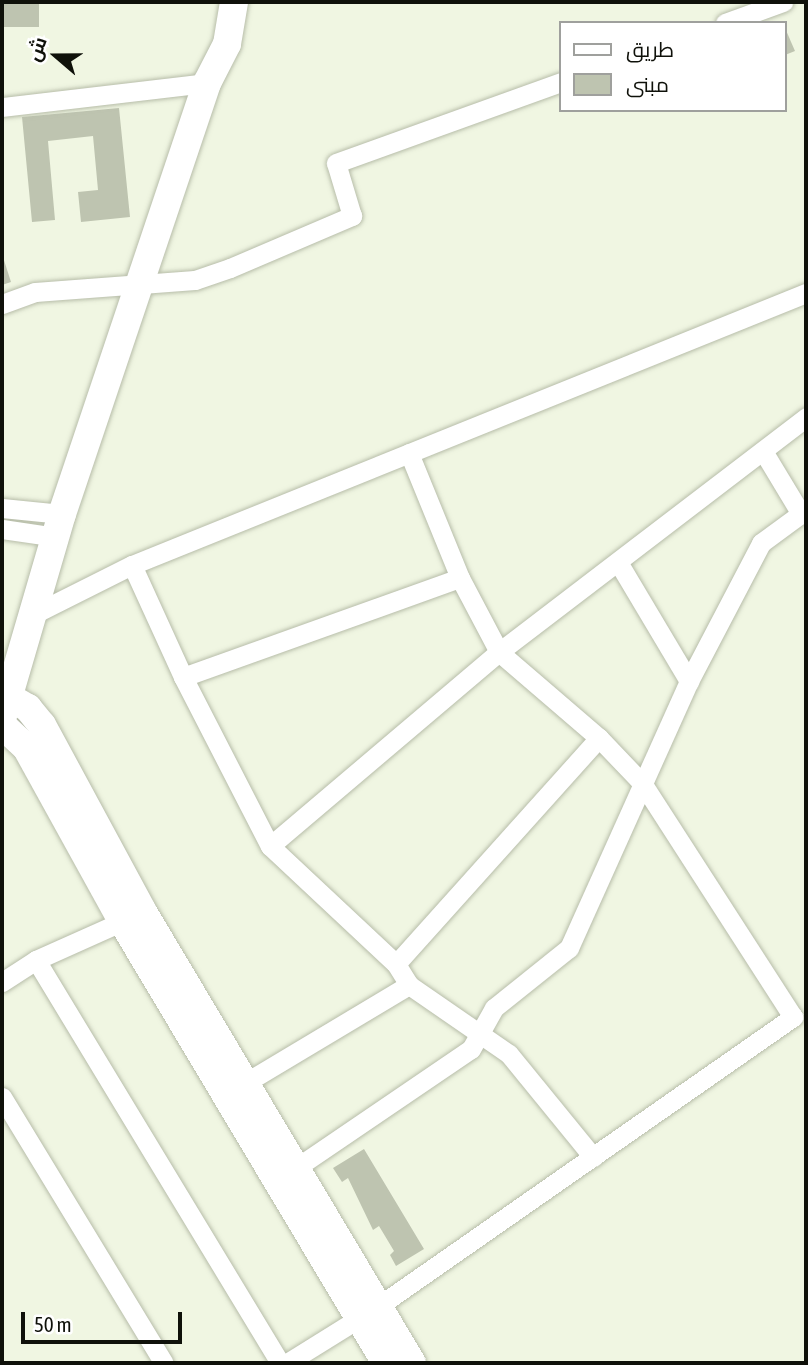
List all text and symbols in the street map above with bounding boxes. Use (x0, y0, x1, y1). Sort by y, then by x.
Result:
north arrow (21, 21, 91, 91)
legend (560, 21, 787, 112)
text: ش (22, 34, 51, 64)
text: طريق (626, 37, 674, 61)
text: مبنى (626, 72, 669, 96)
scale bar (24, 1298, 186, 1342)
text: 50 m (34, 1312, 72, 1336)

